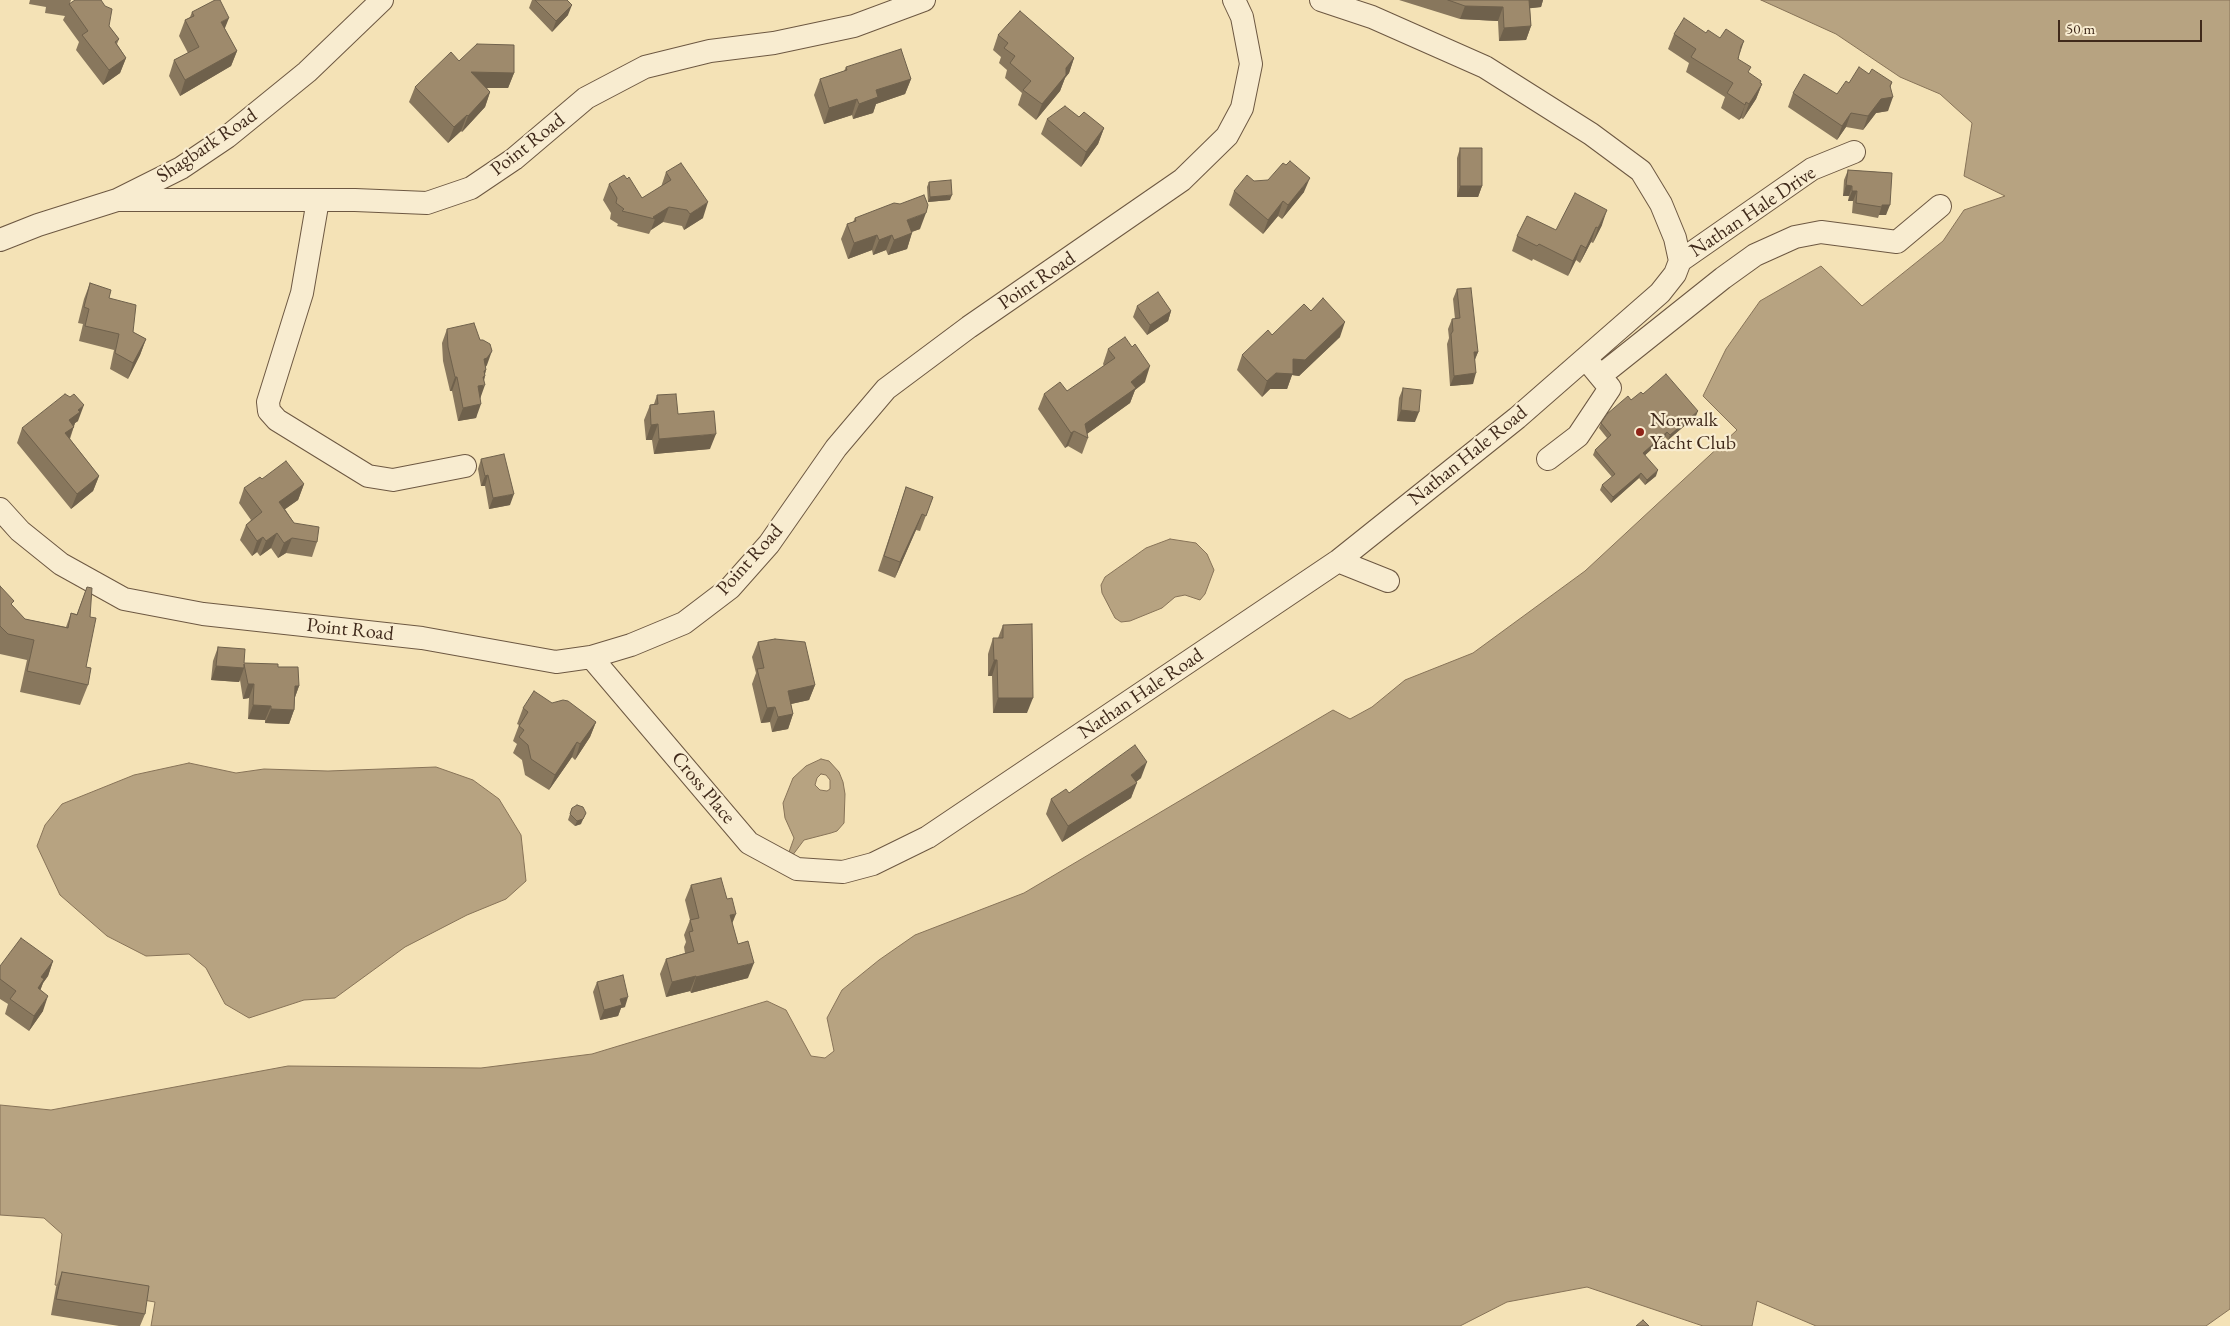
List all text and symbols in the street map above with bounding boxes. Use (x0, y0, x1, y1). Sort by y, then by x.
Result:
scale bar (2060, 10, 2204, 42)
text: 50 m (2066, 19, 2095, 38)
street label: Shagbark Road (152, 104, 262, 188)
street label: Point Road (486, 109, 570, 181)
street label: Nathan Hale Drive (1686, 161, 1820, 263)
street label: Point Road (994, 247, 1080, 315)
street label: Nathan Hale Road (1404, 401, 1532, 511)
place label: Norwalk Yacht Club (1650, 409, 1736, 456)
marker: Norwalk Yacht Club (1634, 426, 1646, 438)
street label: Point Road (712, 519, 788, 601)
street label: Point Road (305, 613, 395, 647)
street label: Nathan Hale Road (1074, 643, 1208, 745)
street label: Cross Place (666, 747, 740, 829)

